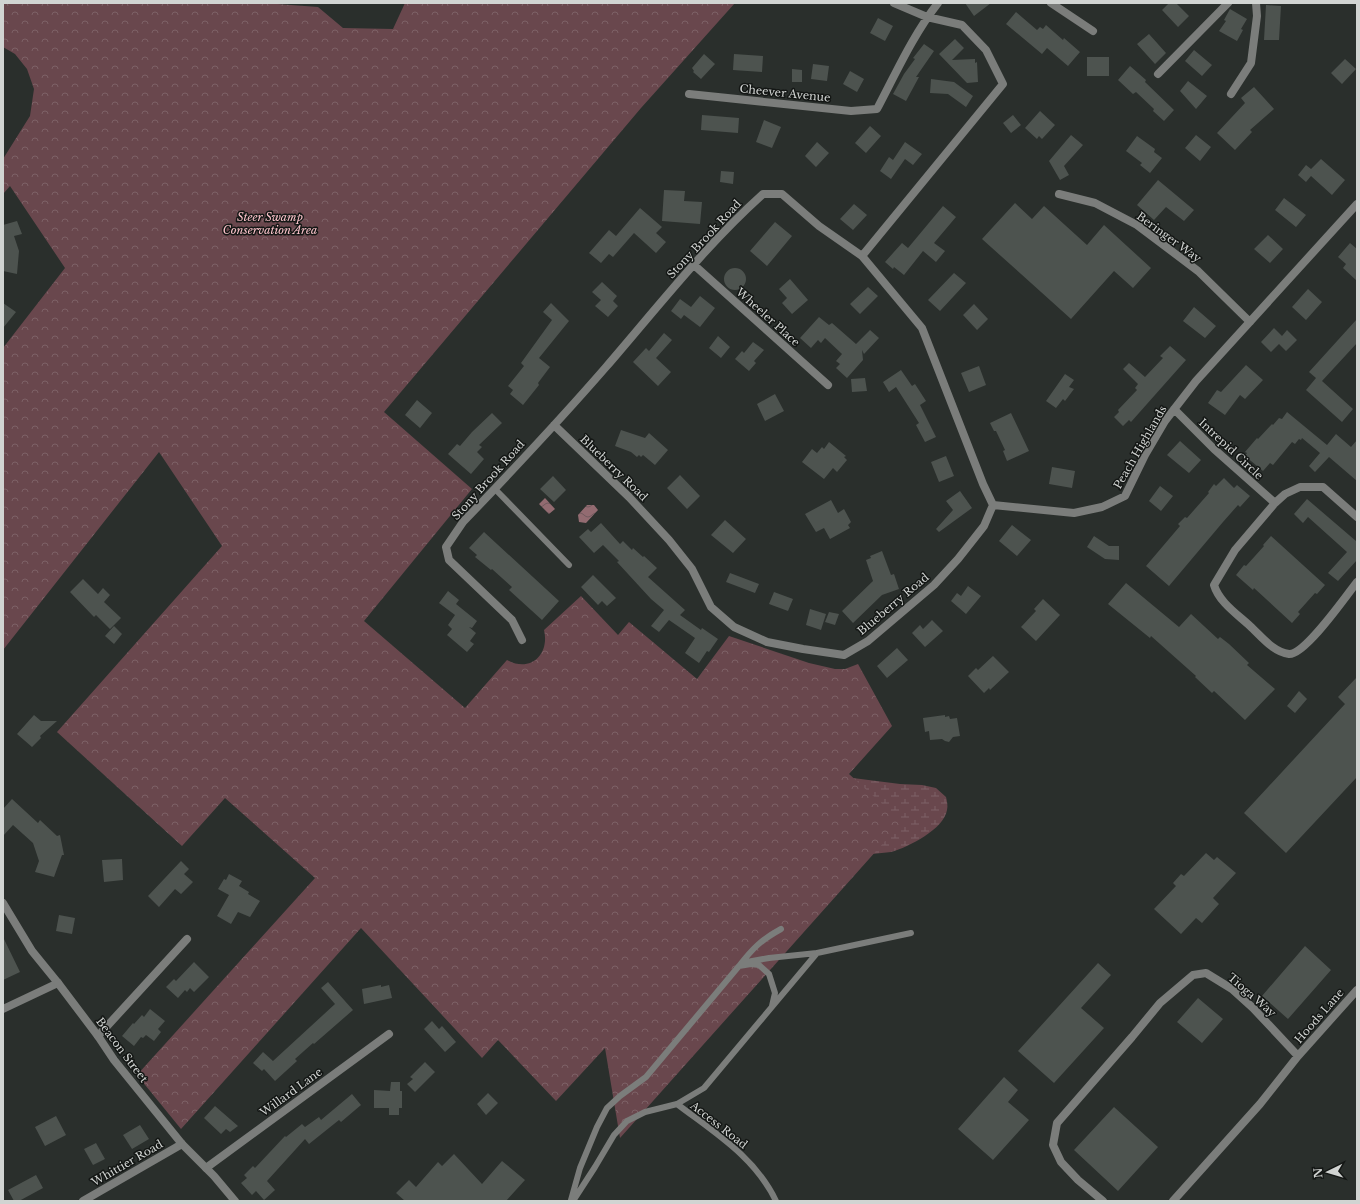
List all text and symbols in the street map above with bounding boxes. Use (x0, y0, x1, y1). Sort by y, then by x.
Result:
street label: Cheever Avenue (739, 81, 831, 105)
street label: Stony Brook Road (664, 196, 744, 281)
street label: Beringer Way (1134, 209, 1204, 265)
park label: Steer Swamp Conservation Area (223, 210, 317, 237)
street label: Wheeler Place (733, 284, 803, 349)
street label: Peach Highlands (1110, 403, 1170, 491)
street label: Intrepid Circle (1196, 416, 1266, 482)
street label: Blueberry Road (577, 432, 651, 504)
street label: Stony Brook Road (448, 437, 528, 523)
street label: Blueberry Road (854, 570, 932, 638)
street label: Tioga Way (1225, 970, 1279, 1020)
street label: Hoods Lane (1291, 986, 1347, 1046)
street label: Beacon Street (93, 1015, 151, 1086)
street label: Willard Lane (256, 1065, 325, 1120)
street label: Access Road (687, 1098, 751, 1152)
street label: Whittier Road (88, 1137, 166, 1190)
north arrow (1308, 1152, 1348, 1192)
text: N (1311, 1166, 1325, 1179)

